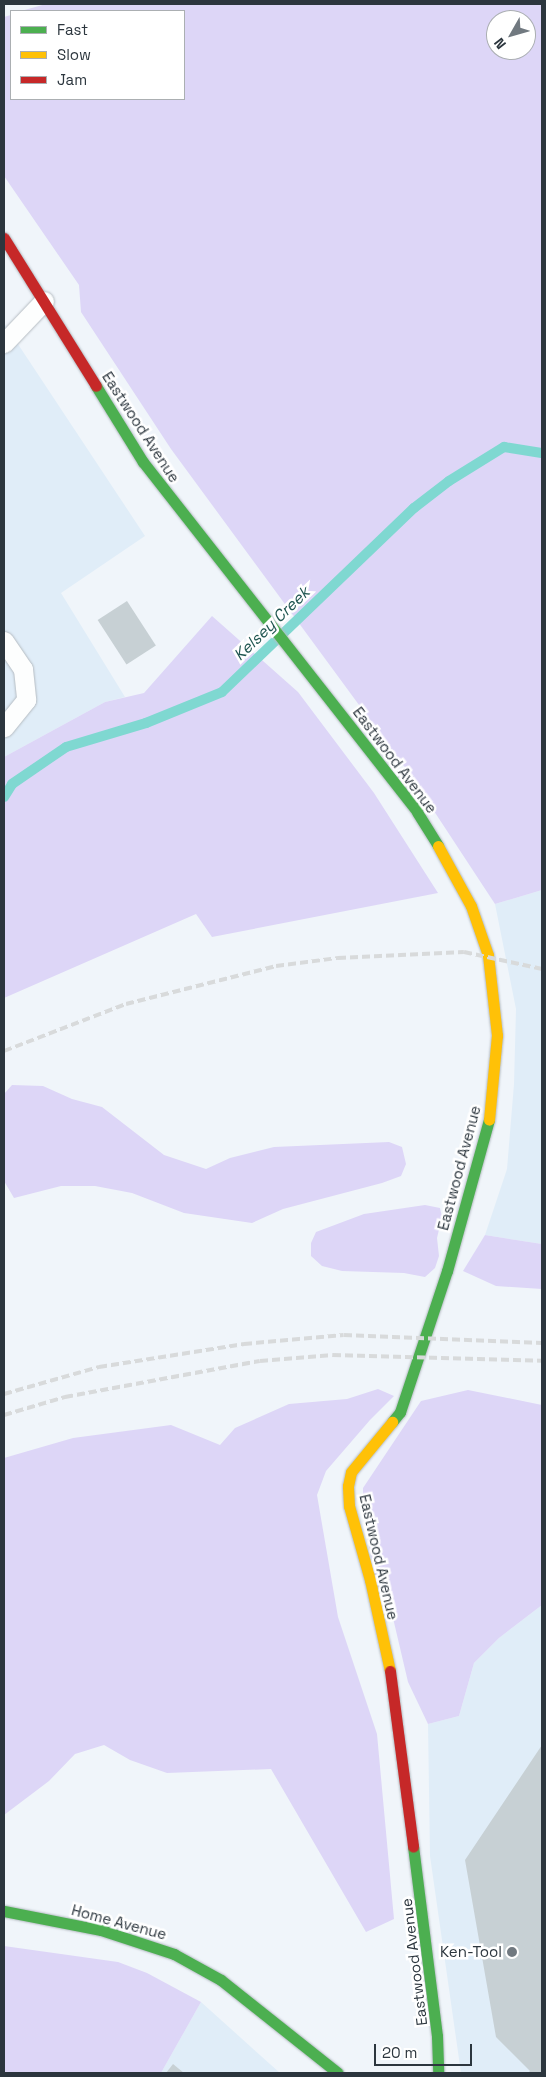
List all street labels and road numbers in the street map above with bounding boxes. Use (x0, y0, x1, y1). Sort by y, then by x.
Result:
street label: Eastwood Avenue (98, 368, 184, 486)
street label: Eastwood Avenue (349, 703, 441, 817)
street label: Eastwood Avenue (434, 1104, 484, 1232)
street label: Eastwood Avenue (356, 1492, 402, 1622)
street label: Eastwood Avenue (397, 1897, 431, 2027)
street label: Home Avenue (69, 1901, 169, 1943)

